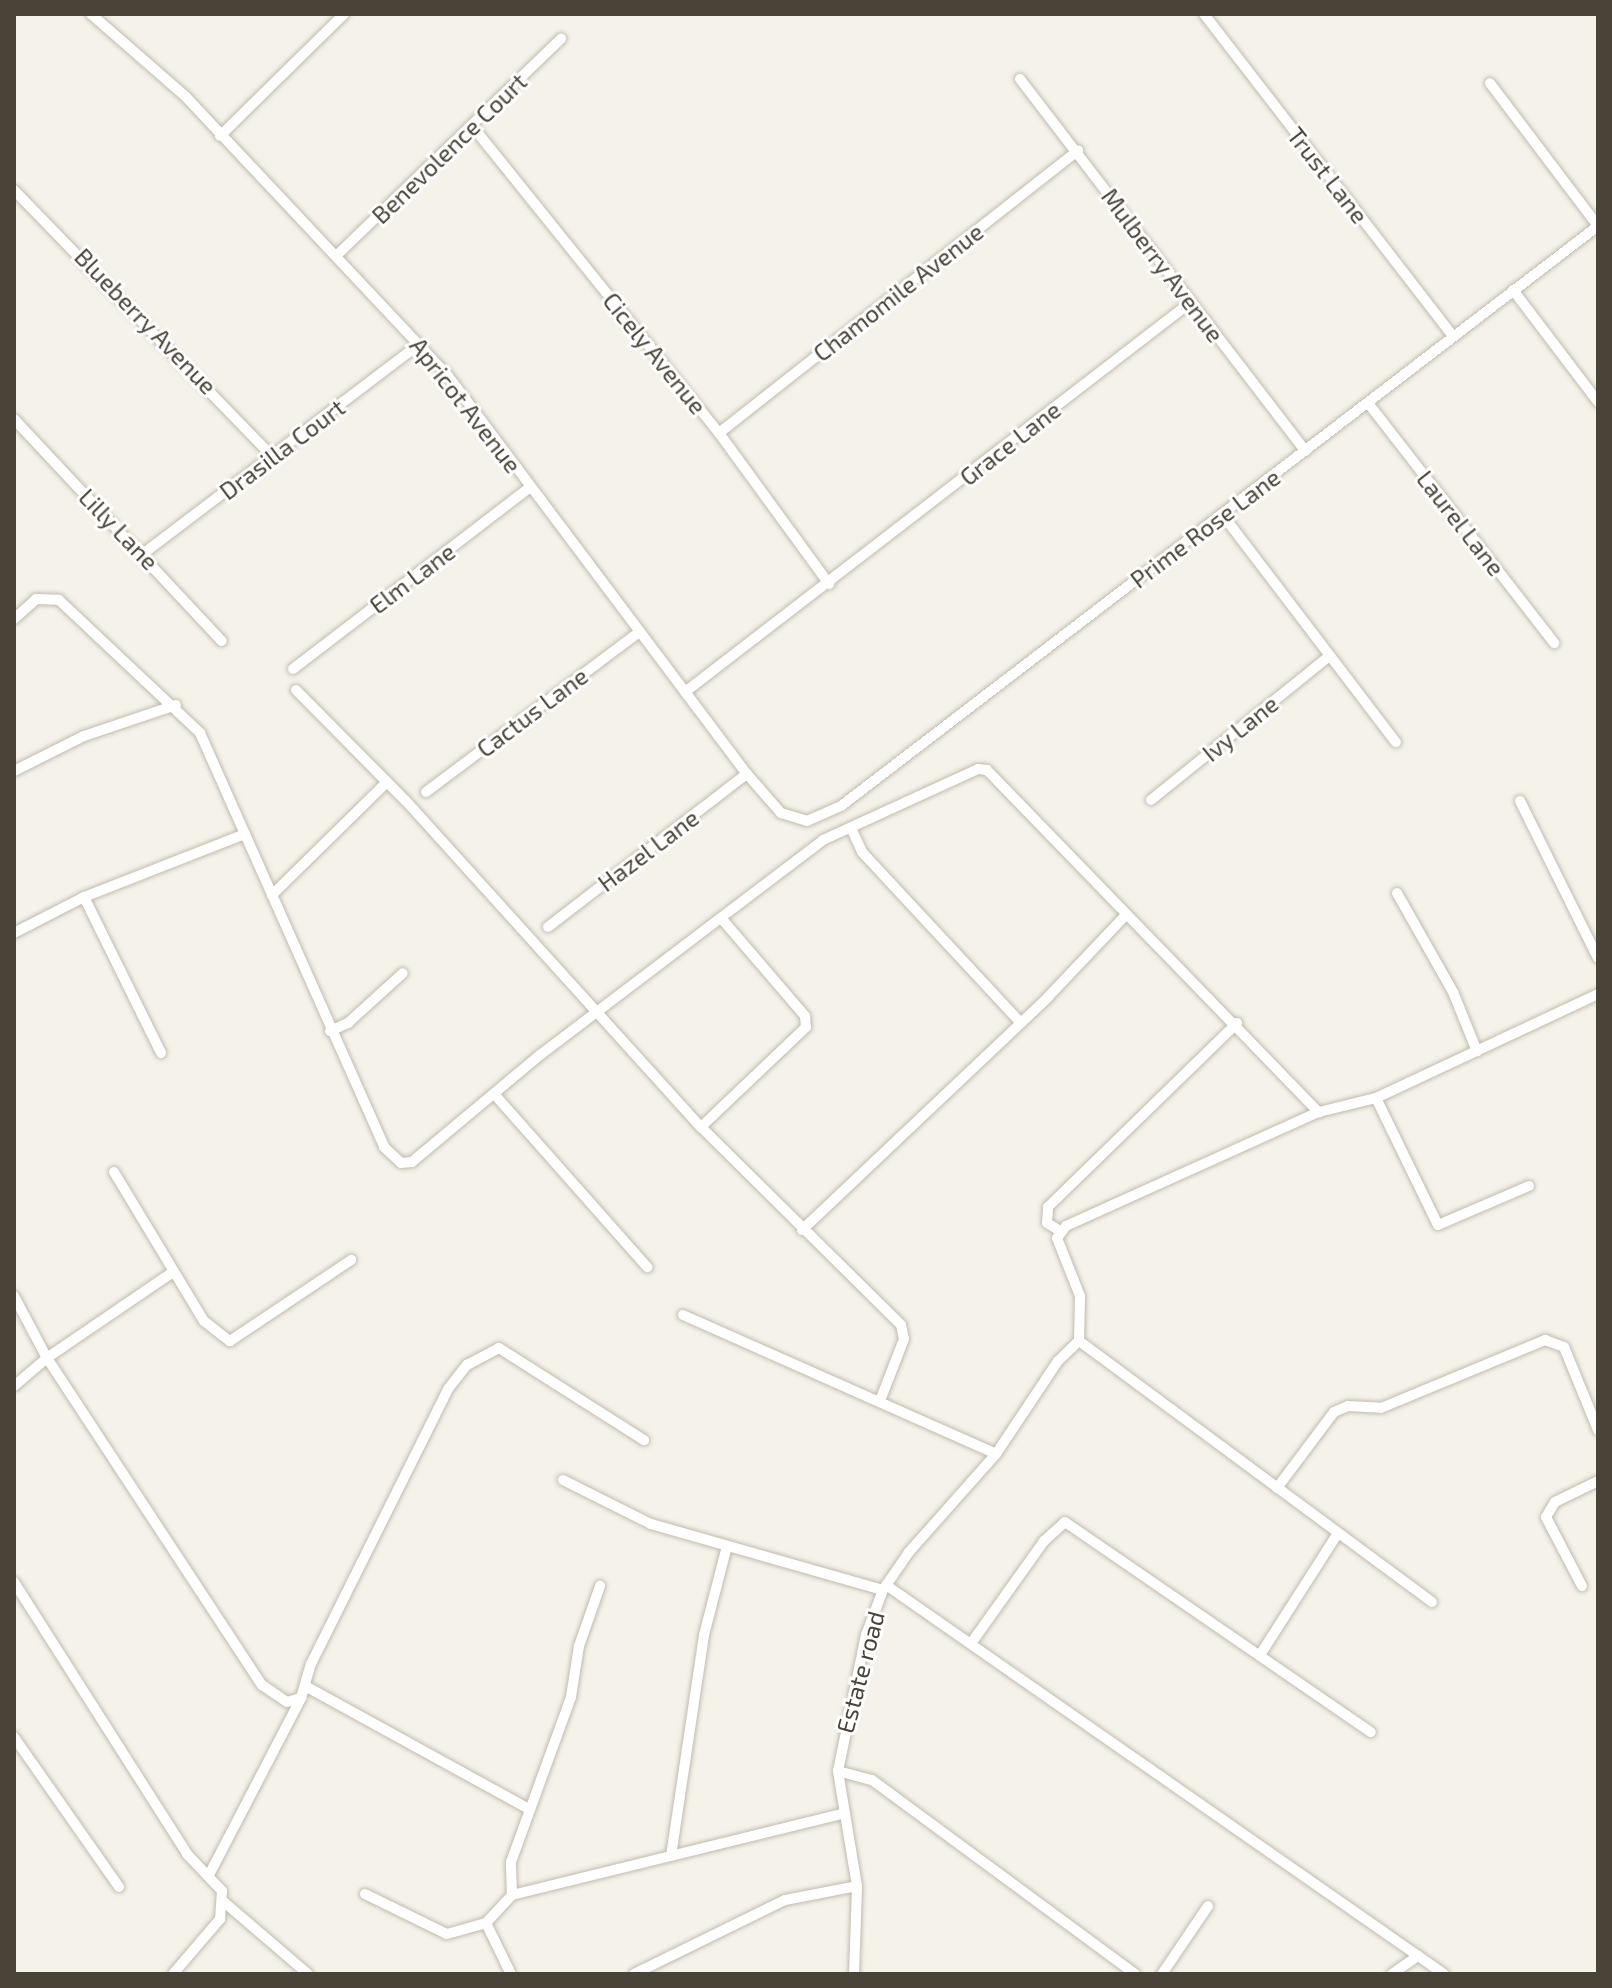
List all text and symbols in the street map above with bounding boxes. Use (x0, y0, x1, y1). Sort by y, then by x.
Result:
street label: Benevolence Court (366, 67, 532, 229)
street label: Trust Lane (1282, 121, 1374, 229)
street label: Mulberry Avenue (1095, 182, 1231, 348)
street label: Chamomile Avenue (807, 217, 989, 367)
street label: Blueberry Avenue (69, 242, 223, 400)
street label: Cicely Avenue (597, 286, 713, 420)
street label: Apricot Avenue (404, 331, 528, 479)
street label: Drasilla Court (214, 393, 350, 505)
street label: Grace Lane (954, 395, 1066, 491)
street label: Prime Rose Lane (1124, 462, 1286, 594)
street label: Laurel Lane (1411, 464, 1511, 582)
street label: Lilly Lane (73, 482, 165, 576)
street label: Elm Lane (364, 537, 460, 619)
street label: Cactus Lane (471, 661, 593, 763)
street label: Ivy Lane (1196, 689, 1284, 767)
street label: Hazel Lane (592, 803, 704, 897)
street label: Estate road (830, 1608, 890, 1736)

